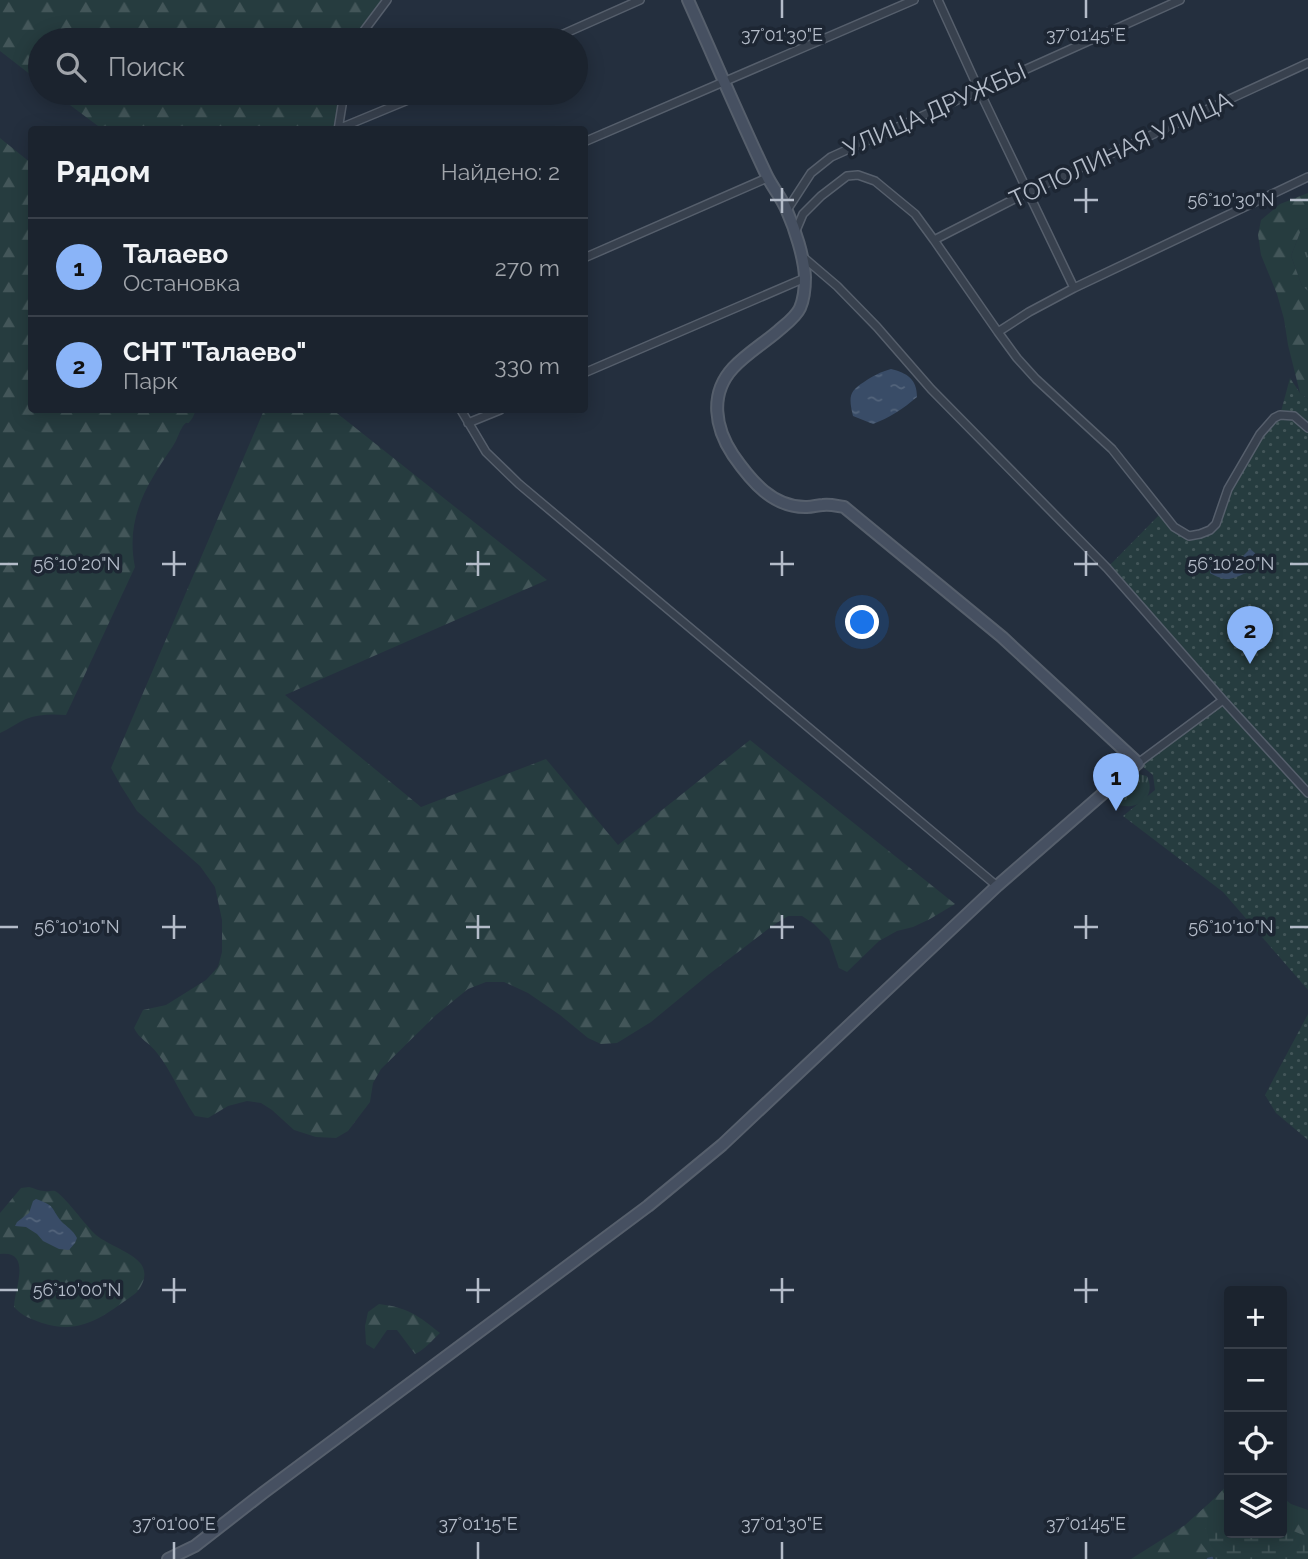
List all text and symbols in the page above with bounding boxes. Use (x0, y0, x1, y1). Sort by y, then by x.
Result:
text: 37°01'30"E (741, 24, 823, 45)
text: 37°01'45"E (1046, 24, 1126, 45)
search box (28, 28, 588, 105)
icon: search (52, 48, 90, 86)
text: Поиск (108, 52, 185, 82)
street label: УЛИЦА ДРУЖБЫ (839, 56, 1031, 163)
street label: ТОПОЛИНАЯ УЛИЦА (1005, 85, 1237, 214)
text: Рядом (56, 154, 150, 189)
text: Найдено: 2 (441, 158, 560, 185)
text: 56°10'30"N (1187, 189, 1275, 210)
text: Талаево (123, 239, 228, 269)
text: 1 (73, 254, 85, 281)
text: 270 m (495, 254, 560, 281)
text: Остановка (123, 269, 240, 296)
text: СНТ "Талаево" (123, 337, 307, 367)
text: 2 (73, 352, 85, 379)
text: 330 m (494, 352, 560, 379)
text: Парк (123, 367, 178, 394)
text: 56°10'20"N (33, 553, 121, 574)
text: 56°10'20"N (1187, 553, 1275, 574)
your location (845, 605, 879, 639)
pin: 2 (1227, 606, 1273, 664)
pin: 1 (1093, 753, 1139, 811)
text: 56°10'10"N (34, 916, 120, 937)
text: 56°10'10"N (1188, 916, 1274, 937)
text: 56°10'00"N (33, 1279, 121, 1300)
map controls (1224, 1286, 1287, 1538)
button: + (1224, 1286, 1287, 1349)
button: − (1224, 1349, 1287, 1412)
button: locate (1224, 1412, 1287, 1475)
button: layers (1224, 1475, 1287, 1538)
text: 37°01'00"E (132, 1513, 216, 1534)
text: 37°01'15"E (438, 1513, 518, 1534)
text: 37°01'30"E (741, 1513, 823, 1534)
text: 37°01'45"E (1046, 1513, 1126, 1534)

